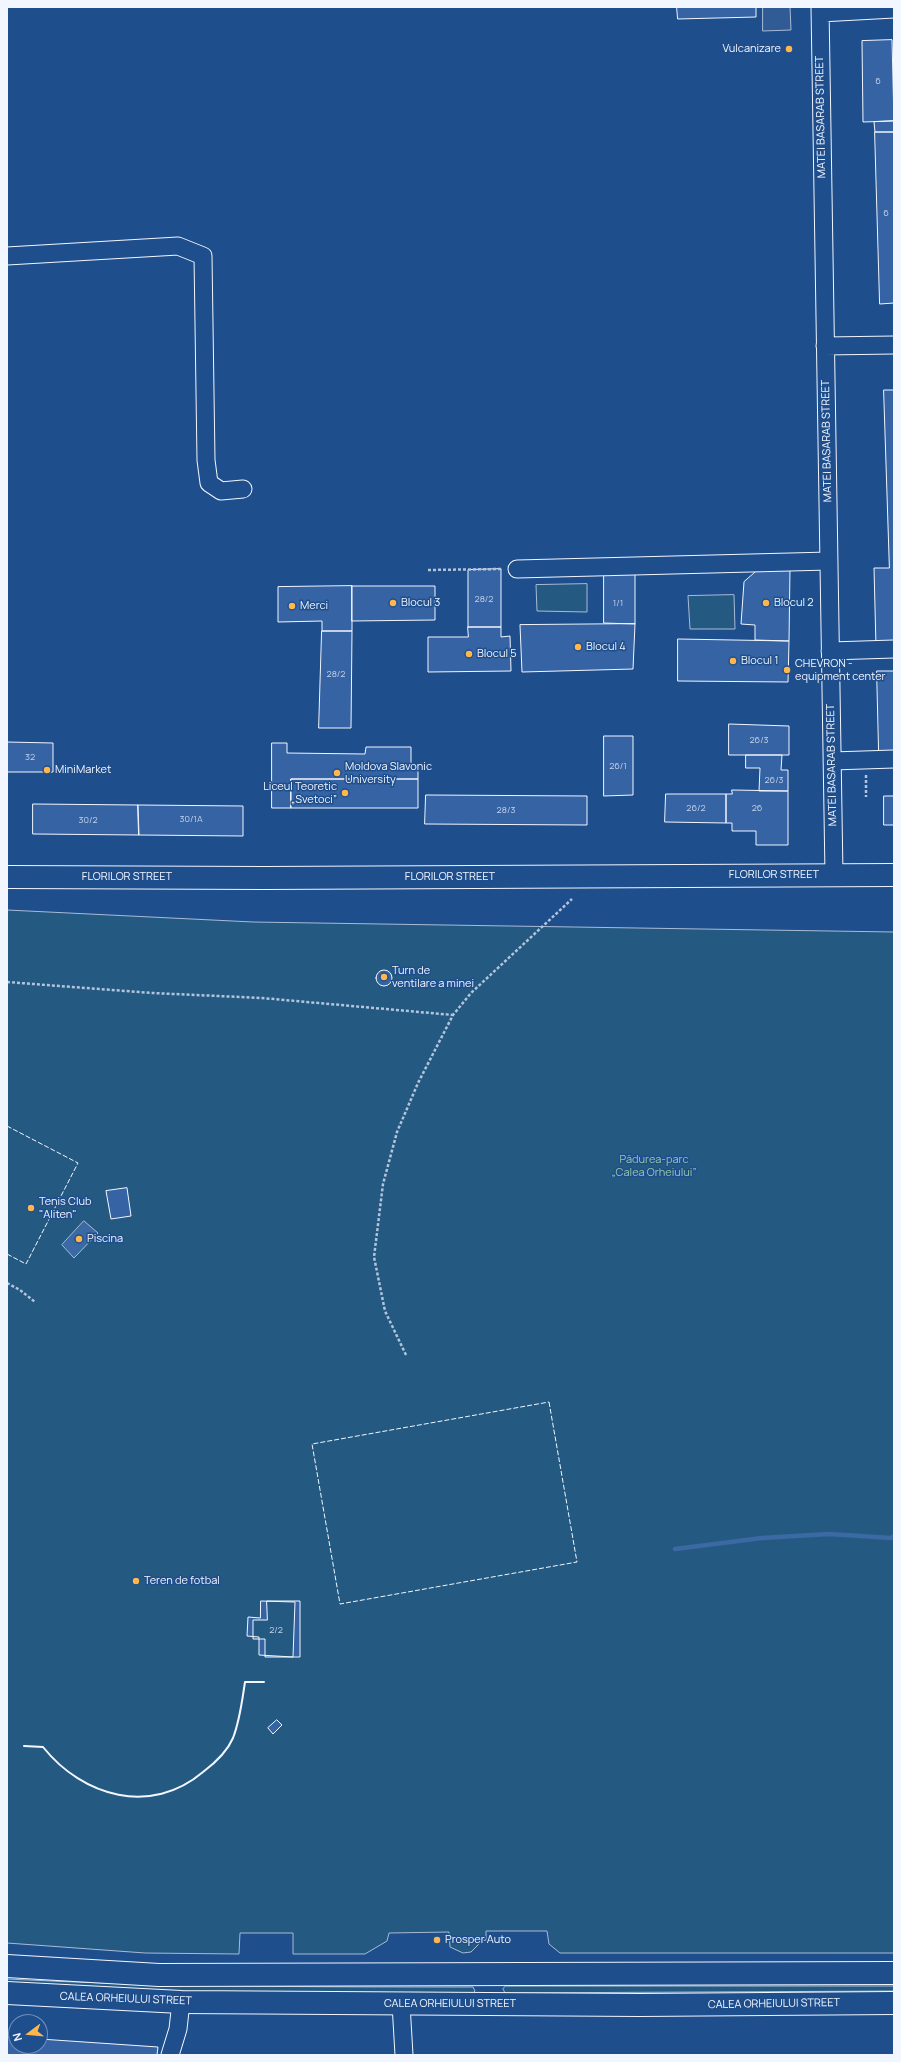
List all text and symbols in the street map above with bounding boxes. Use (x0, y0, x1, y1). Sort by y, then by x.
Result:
place label: Vulcanizare (722, 42, 781, 56)
marker: Vulcanizare (784, 44, 794, 54)
street label: MATEI BASARAB STREET (813, 56, 829, 178)
house number: 6 (875, 76, 881, 86)
house number: 6 (883, 208, 889, 218)
street label: MATEI BASARAB STREET (819, 380, 835, 502)
house number: 28/2 (475, 594, 493, 604)
place label: Blocul 3 (401, 596, 440, 610)
place label: Blocul 2 (774, 596, 813, 610)
marker: Blocul 3 (388, 598, 398, 608)
house number: 1/1 (613, 598, 623, 608)
marker: Blocul 2 (761, 598, 771, 608)
place label: Merci (300, 599, 328, 613)
marker: Merci (287, 601, 297, 611)
place label: Blocul 4 (586, 640, 626, 654)
marker: Blocul 4 (573, 642, 583, 652)
place label: Blocul 5 (477, 647, 517, 661)
marker: Blocul 5 (464, 649, 474, 659)
place label: Blocul 1 (741, 654, 778, 668)
marker: Blocul 1 (728, 656, 738, 666)
place label: CHEVRON - equipment center (795, 657, 886, 683)
marker: CHEVRON - equipment center (782, 665, 792, 675)
house number: 28/2 (327, 669, 345, 679)
street label: MATEI BASARAB STREET (824, 704, 840, 826)
house number: 26/3 (749, 735, 769, 745)
house number: 32 (25, 752, 35, 762)
place label: Moldova Slavonic University (345, 760, 432, 786)
house number: 26/1 (609, 761, 627, 771)
place label: MiniMarket (55, 763, 111, 777)
marker: MiniMarket (42, 765, 52, 775)
marker: Moldova Slavonic University (332, 768, 342, 778)
house number: 26/3 (764, 775, 784, 785)
place label: Liceul Teoretic „Svetoci” (263, 780, 337, 806)
marker: Liceul Teoretic „Svetoci” (340, 788, 350, 798)
house number: 26/2 (686, 803, 706, 813)
house number: 26 (752, 803, 762, 813)
house number: 28/3 (497, 805, 515, 815)
house number: 30/1A (179, 814, 203, 824)
house number: 30/2 (78, 815, 98, 825)
street label: FLORILOR STREET (729, 868, 819, 882)
street label: FLORILOR STREET (82, 870, 172, 884)
street label: FLORILOR STREET (405, 870, 495, 884)
place label: Turn de ventilare a minei (392, 964, 474, 990)
marker: Turn de ventilare a minei (379, 972, 389, 982)
park label: Pădurea-parc „Calea Orheiului” (611, 1153, 697, 1179)
place label: Tenis Club "Aliten" (39, 1195, 92, 1221)
marker: Tenis Club "Aliten" (26, 1203, 36, 1213)
place label: Piscina (87, 1232, 123, 1246)
marker: Piscina (74, 1234, 84, 1244)
place label: Teren de fotbal (144, 1574, 220, 1588)
marker: Teren de fotbal (131, 1576, 141, 1586)
house number: 2/2 (269, 1625, 283, 1635)
place label: Prosper Auto (445, 1933, 511, 1947)
marker: Prosper Auto (432, 1935, 442, 1945)
street label: CALEA ORHEIULUI STREET (60, 1990, 192, 2008)
street label: CALEA ORHEIULUI STREET (708, 1996, 840, 2012)
street label: CALEA ORHEIULUI STREET (384, 1997, 516, 2011)
north arrow (8, 2014, 48, 2054)
text: N (9, 2031, 25, 2043)

